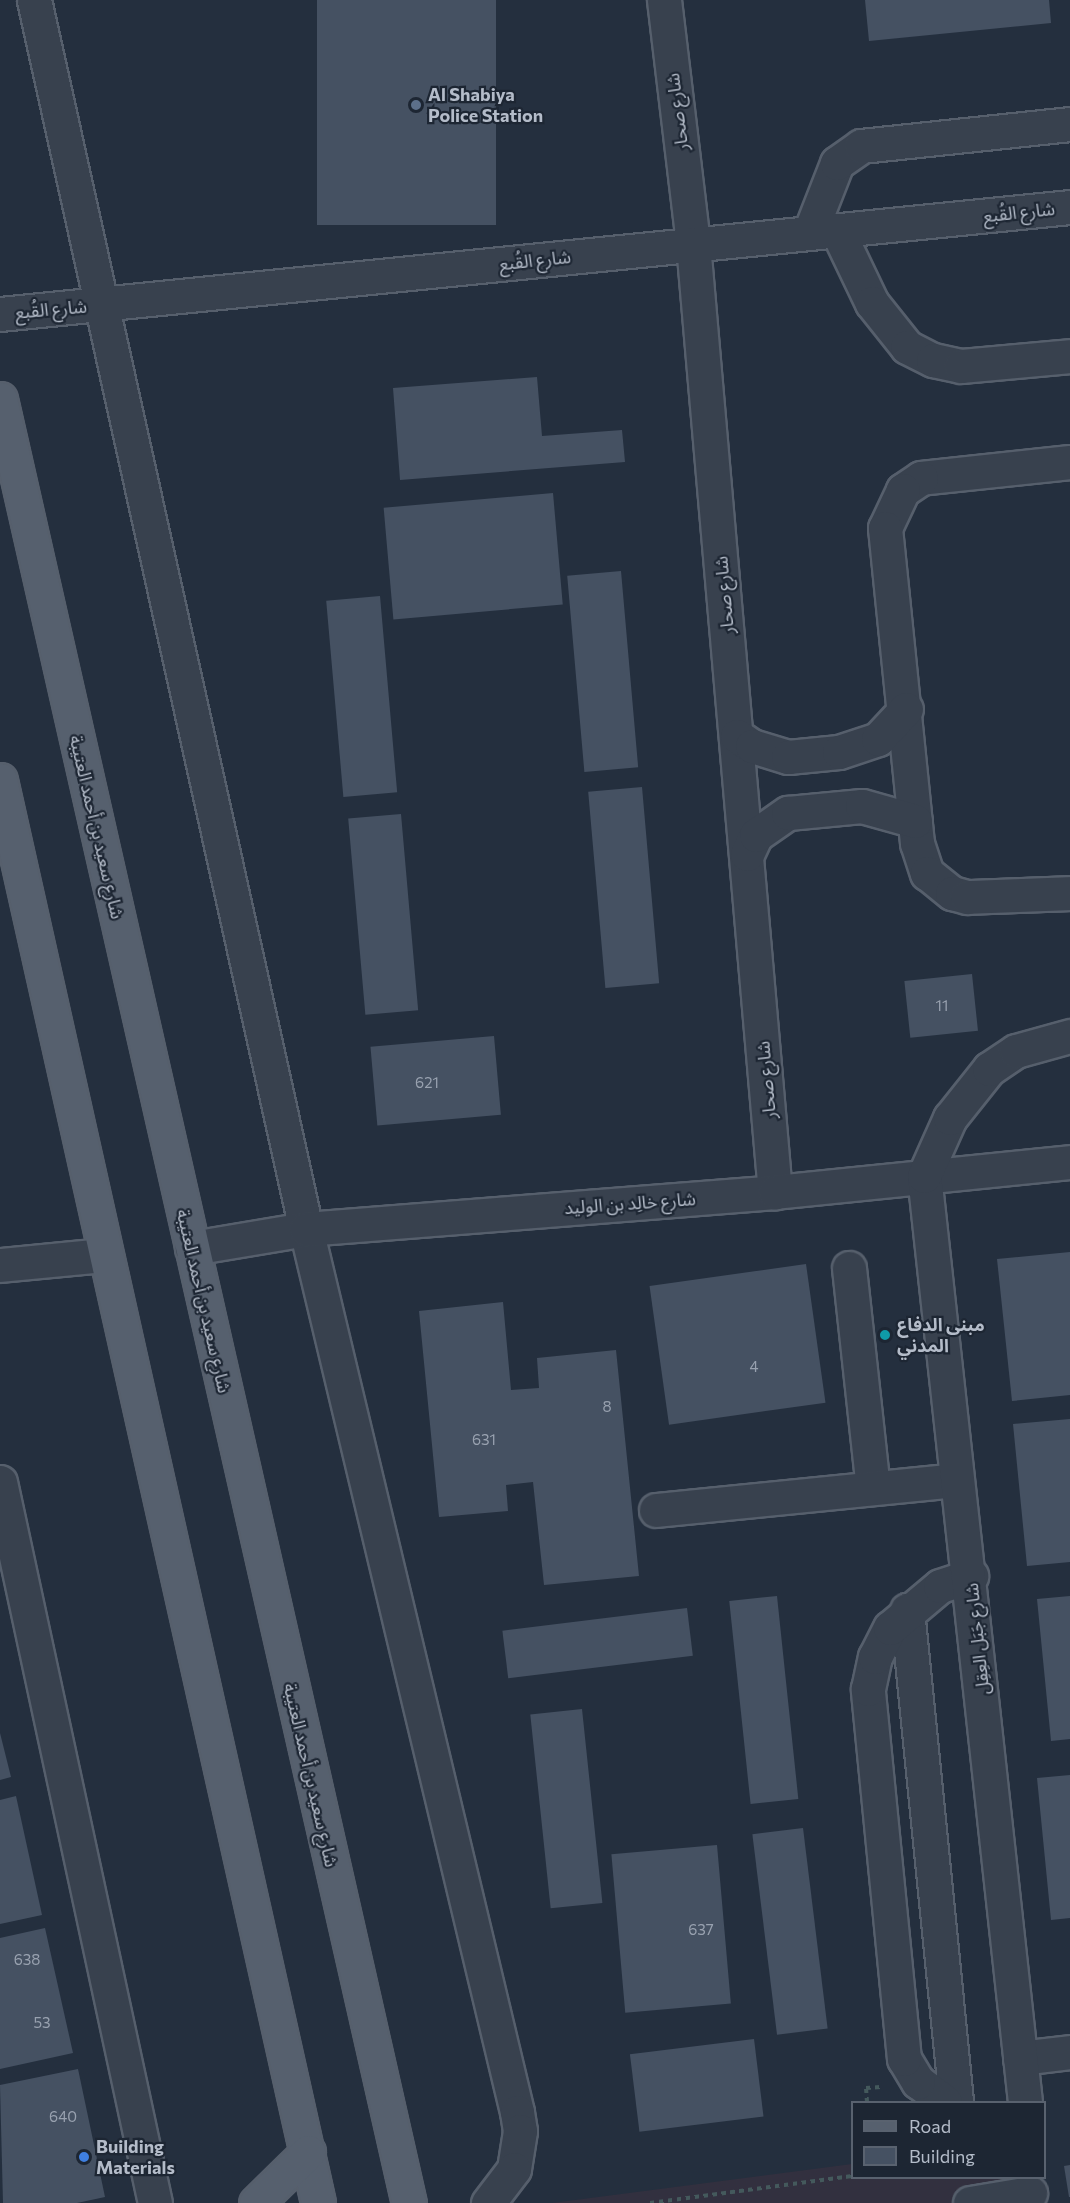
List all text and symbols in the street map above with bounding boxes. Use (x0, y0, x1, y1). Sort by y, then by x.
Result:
street label: شارع صحار (662, 72, 692, 152)
place label: Al Shabiya Police Station (428, 84, 543, 127)
marker: Al Shabiya Police Station (409, 98, 423, 112)
street label: شارع القُبع (982, 197, 1056, 227)
street label: شارع القُبع (498, 245, 572, 275)
street label: شارع القُبع (14, 295, 88, 323)
street label: شارع صحار (710, 555, 738, 635)
street label: شارع سعيد بن أحمد العتيبة (65, 733, 129, 921)
house number: 11 (936, 997, 948, 1015)
street label: شارع صحار (752, 1040, 780, 1120)
house number: 621 (415, 1074, 439, 1092)
street label: شارع خالِد بن الوليد (563, 1188, 697, 1218)
street label: شارع سعيد بن أحمد العتيبة (172, 1207, 236, 1395)
place label: مبنى الدفاع المدني (897, 1314, 985, 1356)
marker: مبنى الدفاع المدني (878, 1328, 892, 1342)
house number: 4 (750, 1358, 758, 1376)
house number: 8 (602, 1398, 612, 1416)
house number: 631 (472, 1431, 496, 1449)
street label: شارع جَبَل العِقِل (960, 1582, 994, 1696)
street label: شارع سعيد بن أحمد العتيبة (279, 1681, 343, 1869)
house number: 637 (688, 1921, 714, 1939)
house number: 638 (14, 1951, 40, 1969)
house number: 53 (33, 2014, 51, 2032)
legend (851, 2101, 1046, 2179)
house number: 640 (49, 2108, 77, 2126)
text: Road (909, 2115, 951, 2137)
place label: Building Materials (96, 2136, 175, 2178)
text: Building (909, 2145, 975, 2167)
marker: Building Materials (77, 2150, 91, 2164)

